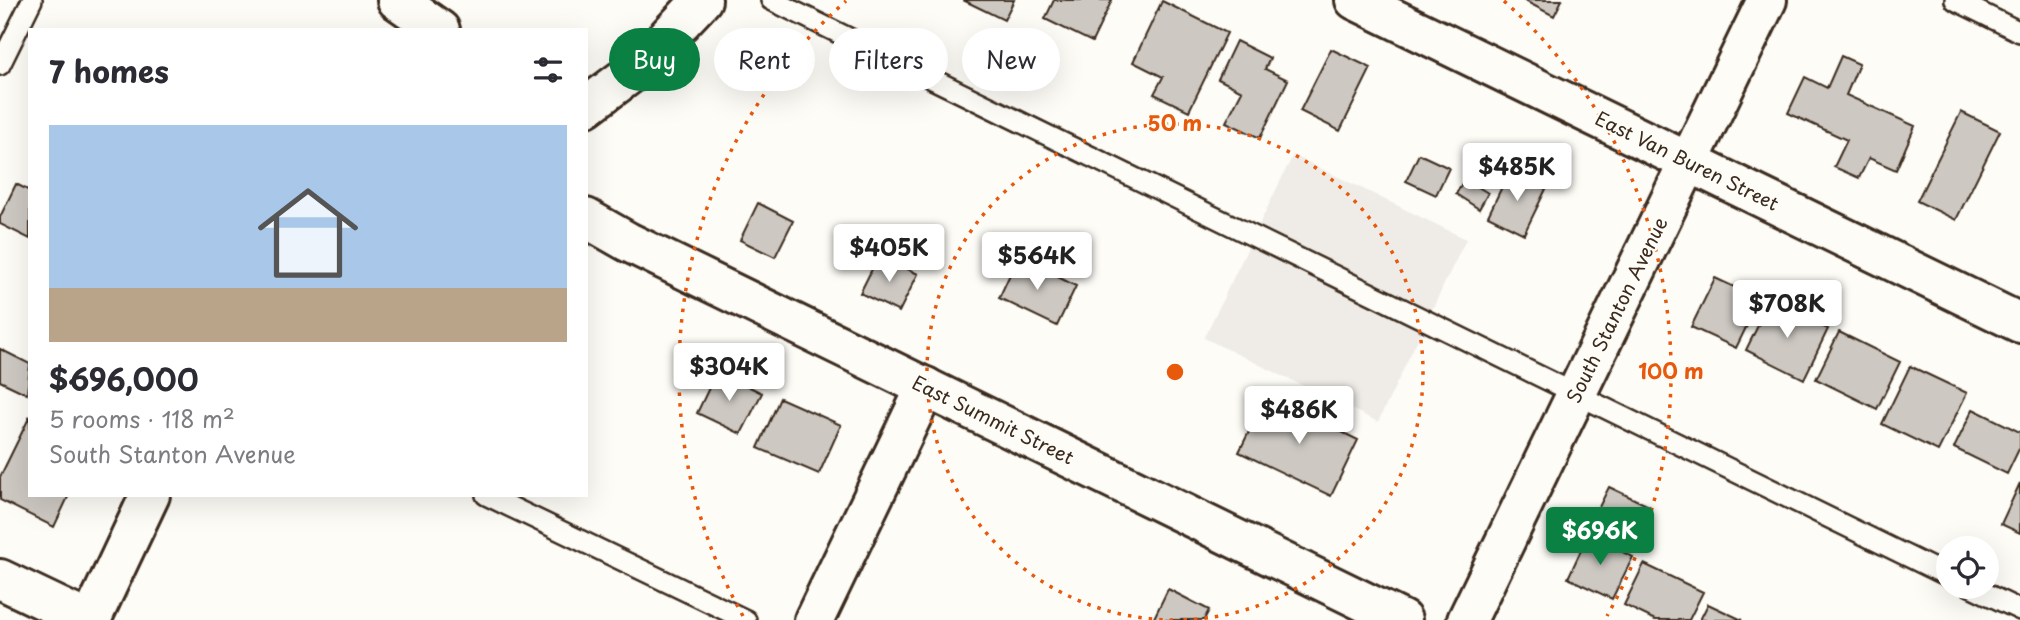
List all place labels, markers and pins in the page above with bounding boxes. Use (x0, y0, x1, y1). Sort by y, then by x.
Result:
pin: $485K (1468, 144, 1566, 203)
pin: $405K (840, 224, 938, 284)
pin: $564K (988, 232, 1086, 292)
pin: $708K (1738, 280, 1836, 340)
pin: $304K (680, 344, 778, 403)
centre of rings (1163, 360, 1187, 384)
pin: $486K (1250, 386, 1348, 446)
pin: $696K (1551, 508, 1649, 567)

